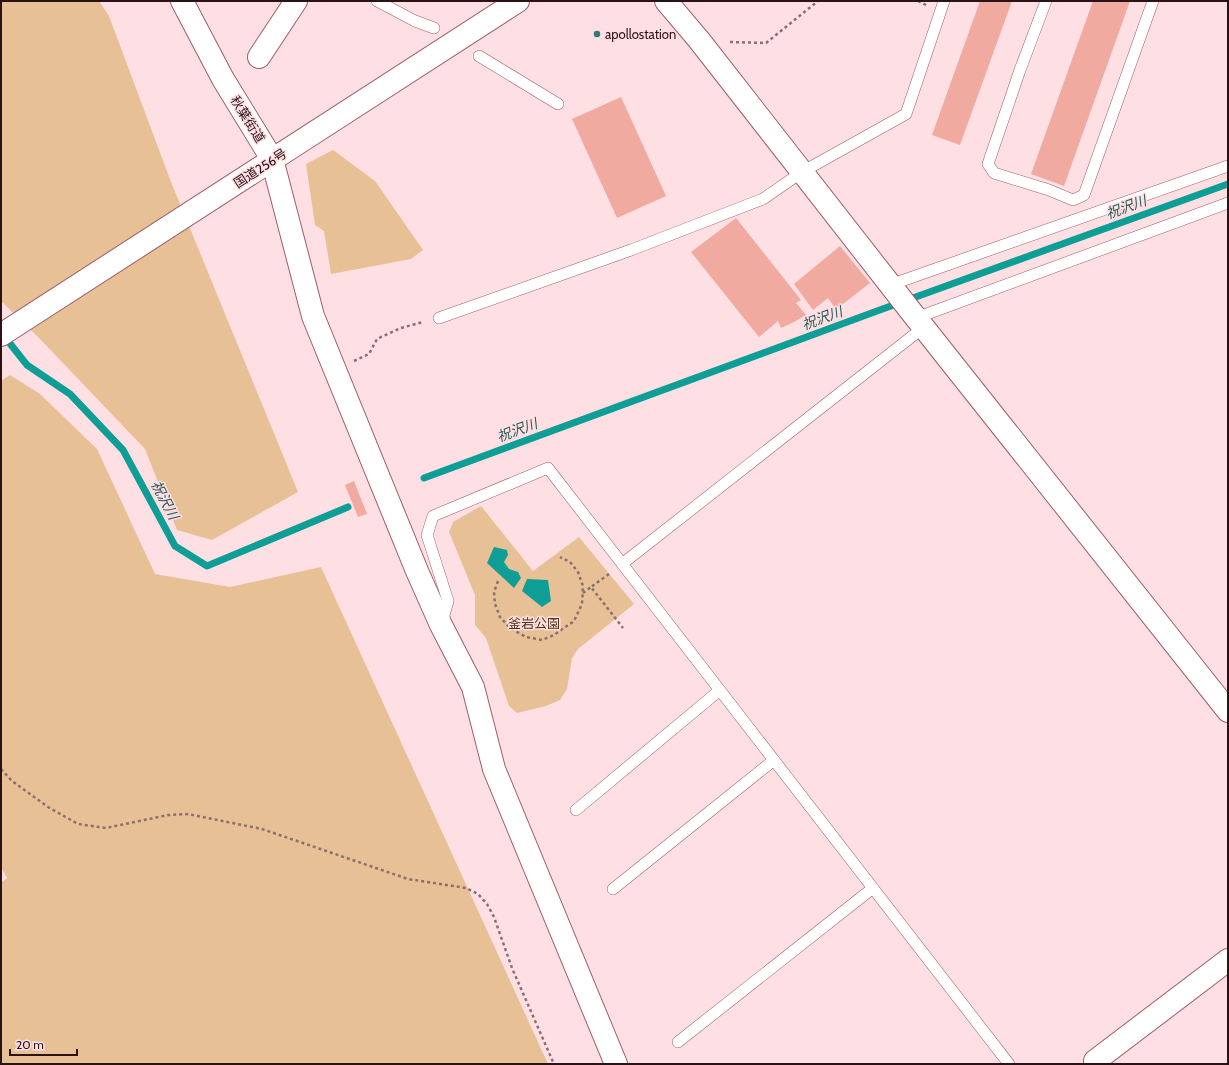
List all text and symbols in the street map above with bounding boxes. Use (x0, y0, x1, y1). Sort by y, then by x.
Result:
place label: apollostation (605, 26, 676, 42)
marker: apollostation (592, 29, 602, 39)
street label: 秋葉街道 (227, 93, 269, 145)
street label: 国道256号 (230, 145, 290, 191)
water label: 祝沢川 (1103, 191, 1151, 223)
water label: 祝沢川 (799, 302, 847, 334)
water label: 祝沢川 (494, 414, 542, 446)
water label: 祝沢川 (147, 477, 184, 525)
park label: 釜岩公園 (508, 615, 560, 631)
scale bar (10, 1031, 77, 1057)
text: 20 m (16, 1037, 44, 1052)

